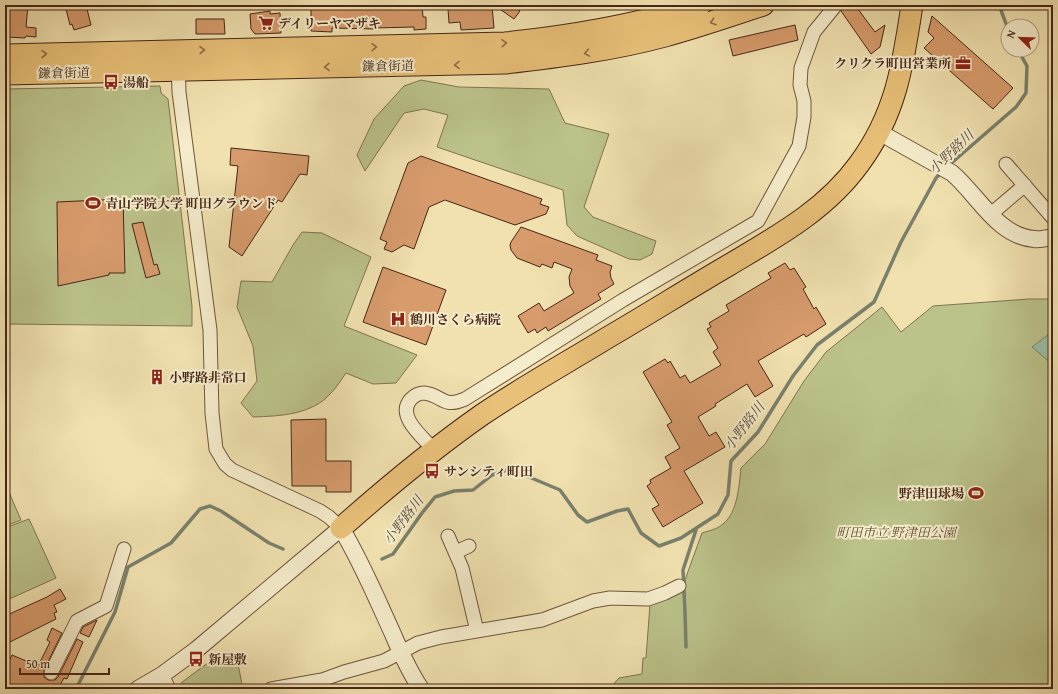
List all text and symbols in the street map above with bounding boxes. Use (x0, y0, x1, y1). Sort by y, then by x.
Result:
supermarket icon: デイリーヤマザキ (257, 14, 275, 32)
place label: デイリーヤマザキ (278, 14, 381, 33)
one-way arrow (709, 17, 716, 26)
north arrow (1000, 18, 1040, 58)
text: N (1002, 27, 1020, 41)
one-way arrow (501, 38, 507, 47)
one-way arrow (371, 42, 377, 51)
one-way arrow (199, 46, 205, 55)
one-way arrow (584, 48, 590, 56)
one-way arrow (41, 50, 47, 58)
place label: クリクラ町田営業所 (834, 54, 951, 73)
office icon: クリクラ町田営業所 (954, 54, 972, 72)
street label: 鎌倉街道 (362, 56, 414, 76)
one-way arrow (454, 60, 460, 69)
street label: 鎌倉街道 (38, 63, 90, 83)
one-way arrow (324, 63, 330, 72)
bus stop icon: 湯船 (102, 73, 120, 91)
place label: 湯船 (123, 73, 149, 92)
water label: 小野路川 (924, 124, 980, 179)
sports icon: 青山学院大学 町田グラウンド (84, 194, 102, 212)
place label: 青山学院大学 町田グラウンド (105, 194, 277, 213)
hospital icon: 鶴川さくら病院 (389, 310, 407, 328)
place label: 鶴川さくら病院 (410, 310, 501, 329)
building icon: 小野路非常口 (148, 368, 166, 386)
place label: 小野路非常口 (169, 368, 247, 387)
water label: 小野路川 (719, 396, 770, 454)
bus stop icon: サンシティ町田 (423, 462, 441, 480)
place label: サンシティ町田 (444, 462, 533, 481)
place label: 野津田球場 (899, 484, 964, 503)
sports icon: 野津田球場 (967, 484, 985, 502)
water label: 小野路川 (378, 490, 429, 548)
park label: 町田市立 野津田公園 (836, 523, 958, 542)
scale bar (20, 650, 109, 676)
bus stop icon: 新屋敷 (187, 650, 205, 668)
place label: 新屋敷 (208, 650, 247, 669)
text: 50 m (26, 655, 50, 672)

